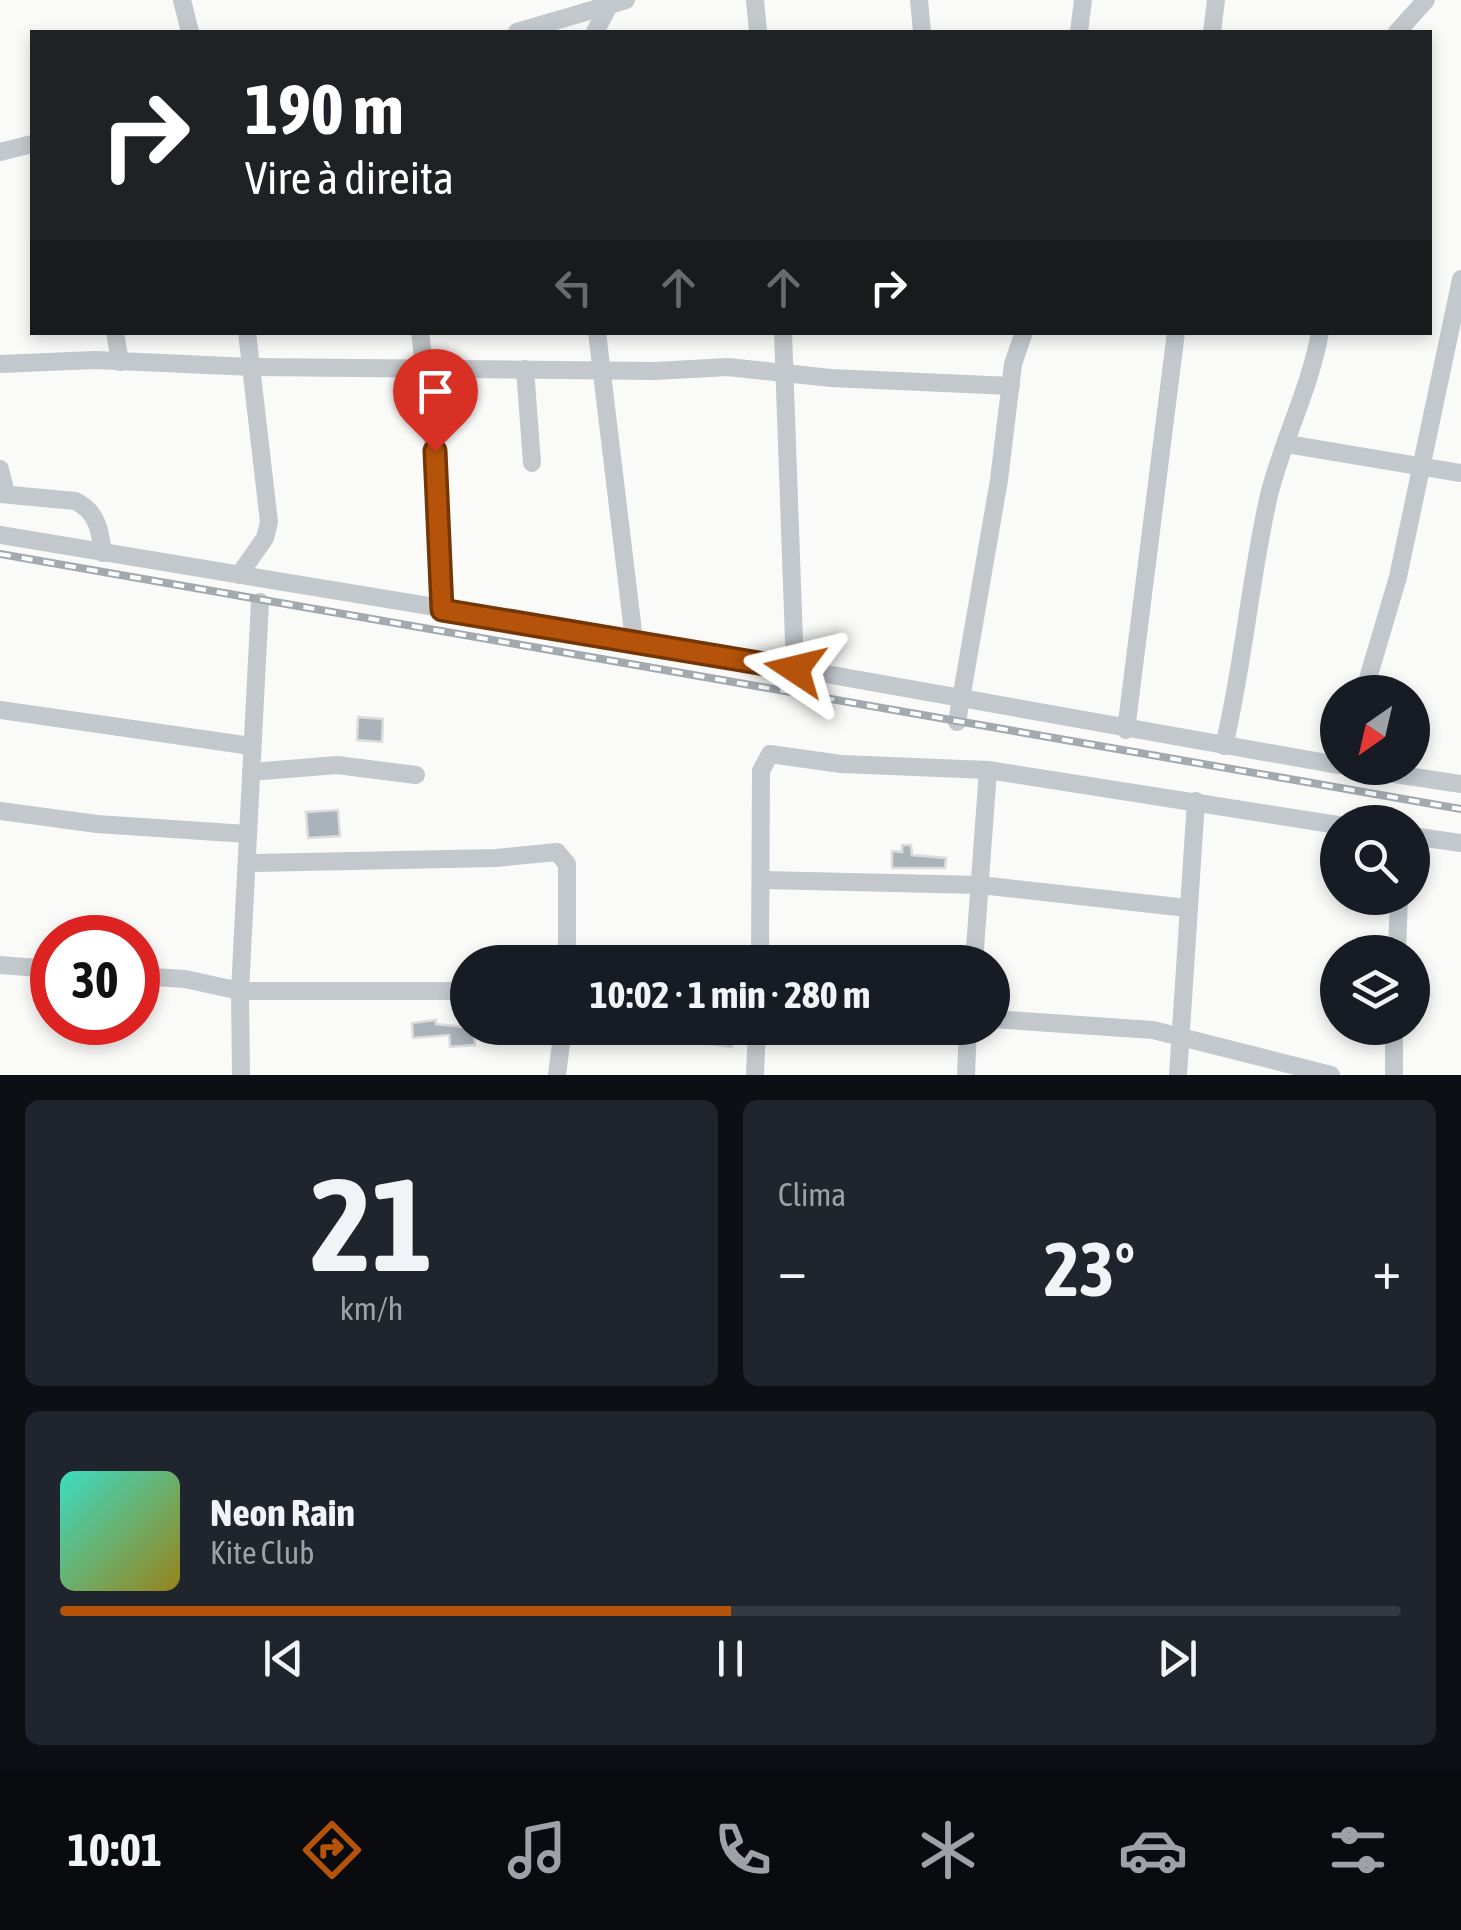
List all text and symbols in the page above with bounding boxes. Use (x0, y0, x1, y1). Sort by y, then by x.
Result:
text: 190 m (245, 69, 404, 149)
icon: right (80, 70, 210, 200)
text: Vire à direita (245, 152, 454, 204)
icon: left (546, 260, 601, 315)
icon: ahead (651, 260, 706, 315)
icon: ahead (756, 260, 811, 315)
icon: right (861, 260, 916, 315)
pin (393, 349, 478, 452)
icon: arrive (408, 364, 463, 419)
position arrow (743, 617, 847, 721)
north arrow (1320, 675, 1430, 785)
map controls (1320, 675, 1430, 1045)
button: search (1320, 805, 1430, 915)
speed limit sign: 30 (30, 915, 160, 1045)
button: layers (1320, 935, 1430, 1045)
text: 10:02 · 1 min · 280 m (590, 973, 870, 1016)
text: 21 (310, 1150, 433, 1299)
text: Clima (778, 1176, 846, 1213)
text: 23° (1044, 1226, 1135, 1312)
text: − (778, 1238, 807, 1301)
text: + (1372, 1238, 1401, 1301)
text: km/h (340, 1290, 403, 1327)
text: Neon Rain (210, 1491, 355, 1534)
text: Kite Club (210, 1534, 314, 1571)
icon: previous (256, 1631, 311, 1686)
icon: pause (703, 1631, 758, 1686)
icon: next (1150, 1631, 1205, 1686)
icon: directions (297, 1815, 367, 1885)
icon: music (502, 1815, 572, 1885)
icon: phone (708, 1815, 778, 1885)
icon: climate (913, 1815, 983, 1885)
icon: car (1118, 1815, 1188, 1885)
icon: filters (1323, 1815, 1393, 1885)
text: 10:01 (68, 1824, 162, 1876)

